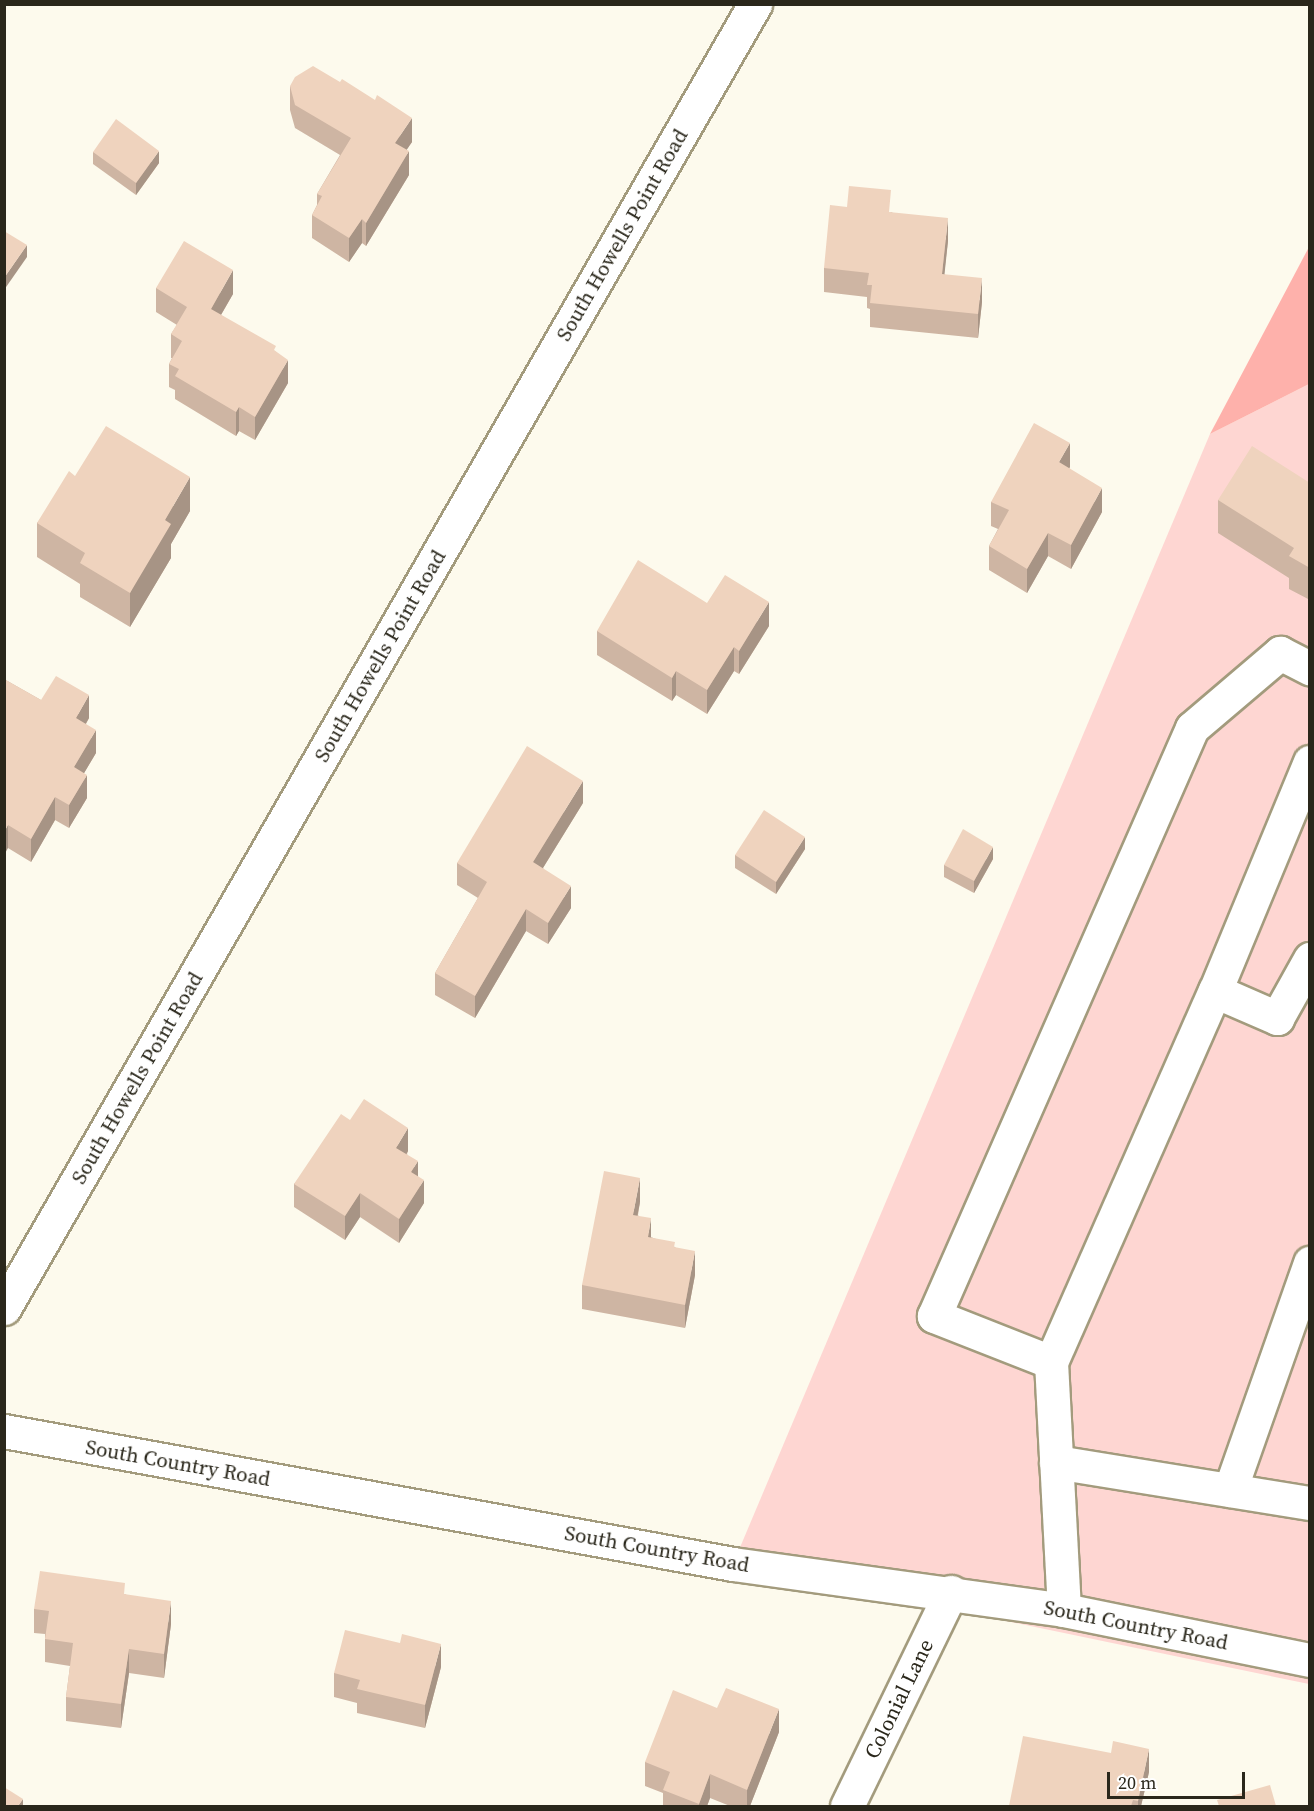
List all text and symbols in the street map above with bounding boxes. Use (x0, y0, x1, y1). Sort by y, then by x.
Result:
street label: South Howells Point Road (551, 125, 693, 345)
street label: South Howells Point Road (309, 546, 451, 766)
street label: South Howells Point Road (66, 968, 208, 1188)
street label: South Country Road (84, 1434, 272, 1492)
street label: South Country Road (563, 1520, 751, 1578)
street label: South Country Road (1042, 1595, 1230, 1655)
street label: Colonial Lane (859, 1635, 939, 1763)
scale bar (1110, 1760, 1248, 1798)
text: 20 m (1118, 1770, 1156, 1795)

